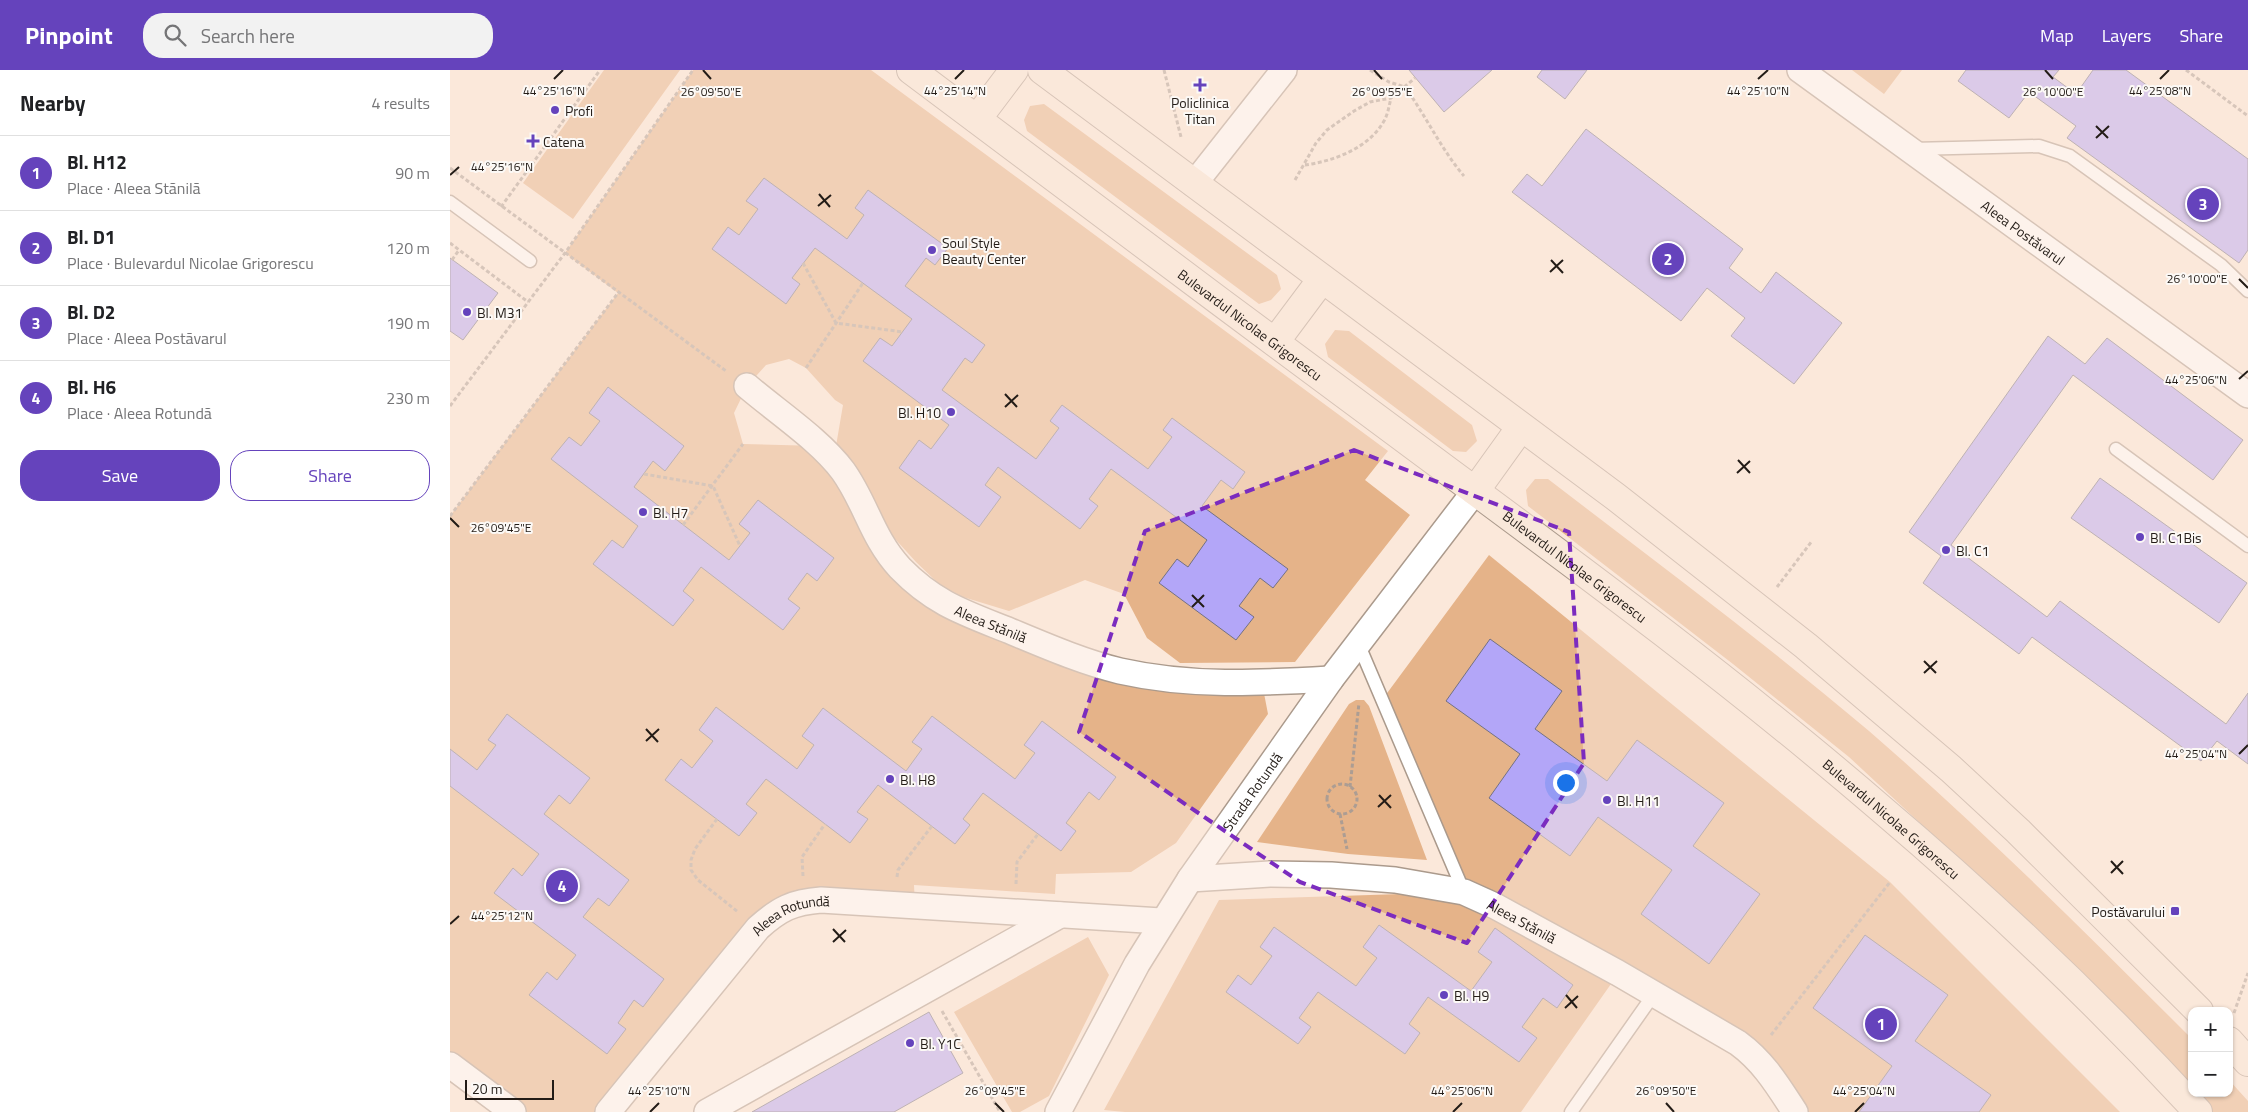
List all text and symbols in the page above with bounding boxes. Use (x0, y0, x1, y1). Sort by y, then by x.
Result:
search box (143, 13, 493, 58)
text: Pinpoint (25, 17, 113, 53)
icon: search (161, 21, 189, 49)
text: Search here (201, 21, 295, 50)
text: Map (2040, 22, 2074, 49)
text: Layers (2102, 22, 2151, 49)
text: Share (2179, 22, 2223, 49)
marker: Policlinica Titan (1193, 78, 1207, 92)
text: 44°25'16"N (523, 81, 585, 100)
text: 44°25'14"N (924, 81, 986, 100)
text: 44°25'10"N (1727, 81, 1789, 100)
text: 44°25'08"N (2129, 81, 2191, 100)
text: 26°09'50"E (681, 82, 742, 101)
text: 26°09'55"E (1352, 82, 1413, 101)
text: 26°10'00"E (2023, 82, 2084, 101)
text: Nearby (20, 87, 85, 119)
text: 4 results (371, 91, 430, 115)
place label: Policlinica Titan (1171, 92, 1229, 129)
place label: Profi (565, 100, 593, 121)
marker: Profi (549, 104, 561, 116)
place label: Catena (543, 131, 584, 152)
marker: Catena (527, 135, 539, 147)
text: Bl. H12 (67, 147, 127, 176)
text: 44°25'16"N (471, 157, 533, 176)
text: 1 (32, 161, 40, 185)
text: 90 m (395, 161, 430, 185)
text: Place · Aleea Stănilă (67, 176, 201, 200)
pin: 3 (2187, 185, 2219, 223)
street label: Aleea Postăvarul (1977, 194, 2070, 270)
text: Bl. D1 (67, 222, 116, 251)
place label: Soul Style Beauty Center (942, 232, 1026, 269)
text: 2 (32, 236, 40, 260)
text: 120 m (386, 236, 430, 260)
pin: 2 (1652, 240, 1684, 278)
marker: Soul Style Beauty Center (926, 244, 938, 256)
text: Place · Bulevardul Nicolae Grigorescu (67, 251, 314, 275)
street label: Bulevardul Nicolae Grigorescu (1174, 263, 1327, 385)
text: 26°10'00"E (2167, 269, 2228, 288)
text: Bl. D2 (67, 297, 116, 326)
place label: Bl. M31 (477, 302, 522, 323)
marker: Bl. M31 (461, 306, 473, 318)
text: 3 (32, 311, 40, 335)
text: 190 m (386, 311, 430, 335)
text: Place · Aleea Postăvarul (67, 326, 227, 350)
text: 44°25'06"N (2165, 370, 2227, 389)
text: Bl. H6 (67, 372, 116, 401)
text: 4 (32, 386, 40, 410)
text: 230 m (386, 386, 430, 410)
text: Place · Aleea Rotundă (67, 401, 212, 425)
place label: Bl. H10 (898, 402, 941, 423)
marker: Bl. H10 (945, 406, 957, 418)
button: Save (20, 450, 220, 501)
button: Share (230, 450, 430, 501)
place label: Bl. H7 (653, 502, 688, 523)
street label: Bulevardul Nicolae Grigorescu (1499, 505, 1652, 627)
marker: Bl. H7 (637, 506, 649, 518)
text: 26°09'45"E (471, 518, 532, 537)
place label: Bl. C1Bis (2150, 527, 2202, 548)
marker: Bl. C1Bis (2134, 531, 2146, 543)
place label: Bl. C1 (1956, 540, 1989, 561)
marker: Bl. C1 (1940, 544, 1952, 556)
street label: Aleea Stănilă (951, 599, 1030, 647)
text: 44°25'04"N (2165, 744, 2227, 763)
street label: Strada Rotundă (1217, 748, 1287, 835)
street label: Bulevardul Nicolae Grigorescu (1819, 753, 1965, 884)
place label: Bl. H8 (900, 769, 935, 790)
your location (1553, 770, 1579, 796)
marker: Bl. H8 (884, 773, 896, 785)
place label: Bl. H11 (1617, 790, 1660, 811)
marker: Bl. H11 (1601, 794, 1613, 806)
pin: 4 (546, 867, 578, 905)
street label: Aleea Rotundă (746, 889, 831, 940)
street label: Aleea Stănilă (1484, 893, 1560, 948)
place label: Postăvarului (2091, 901, 2165, 922)
marker: Postăvarului (2169, 905, 2181, 917)
text: 44°25'12"N (471, 906, 533, 925)
place label: Bl. H9 (1454, 985, 1489, 1006)
marker: Bl. H9 (1438, 989, 1450, 1001)
pin: 1 (1865, 1005, 1897, 1043)
map controls (2188, 1007, 2233, 1097)
button: + (2188, 1007, 2233, 1052)
place label: Bl. Y1C (920, 1033, 961, 1054)
marker: Bl. Y1C (904, 1037, 916, 1049)
button: − (2188, 1052, 2233, 1097)
scale bar (465, 1077, 554, 1100)
text: 20 m (472, 1078, 502, 1099)
text: 44°25'10"N (628, 1081, 690, 1100)
text: 26°09'45"E (965, 1081, 1026, 1100)
text: 44°25'06"N (1431, 1081, 1493, 1100)
text: 26°09'50"E (1636, 1081, 1697, 1100)
text: 44°25'04"N (1833, 1081, 1895, 1100)

